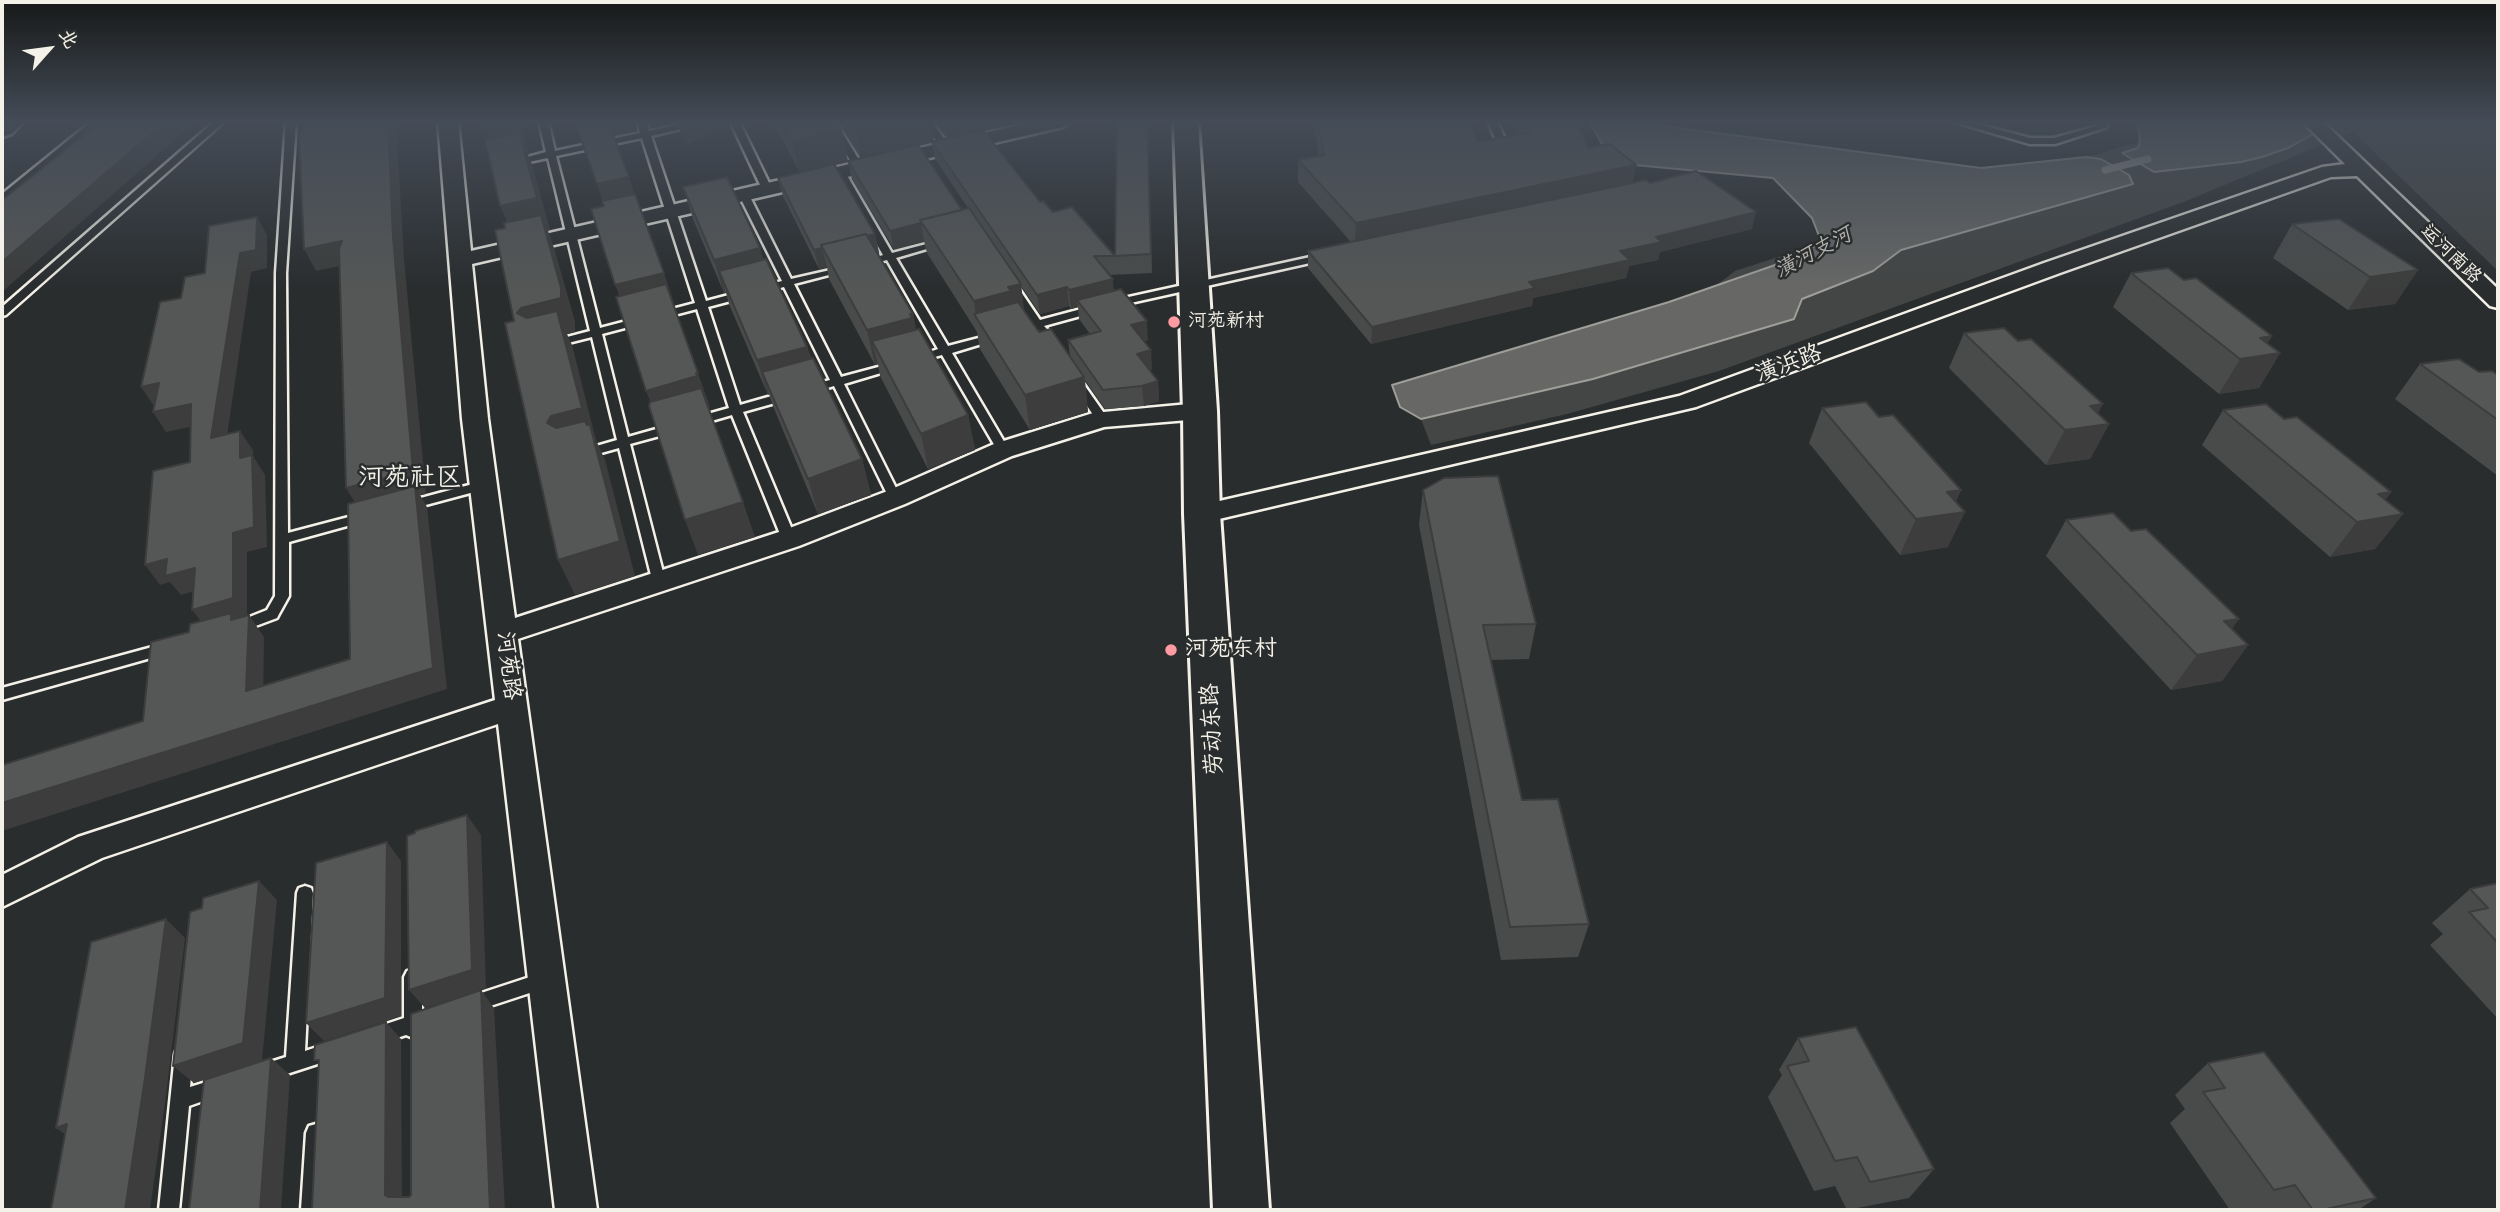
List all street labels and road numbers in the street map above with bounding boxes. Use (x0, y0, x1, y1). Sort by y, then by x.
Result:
street label: 运河南路 (2415, 220, 2485, 290)
street label: 潢浜路 (1752, 340, 1826, 390)
street label: 河苑路 (489, 630, 525, 702)
street label: 劳动东路 (1198, 682, 1230, 776)

